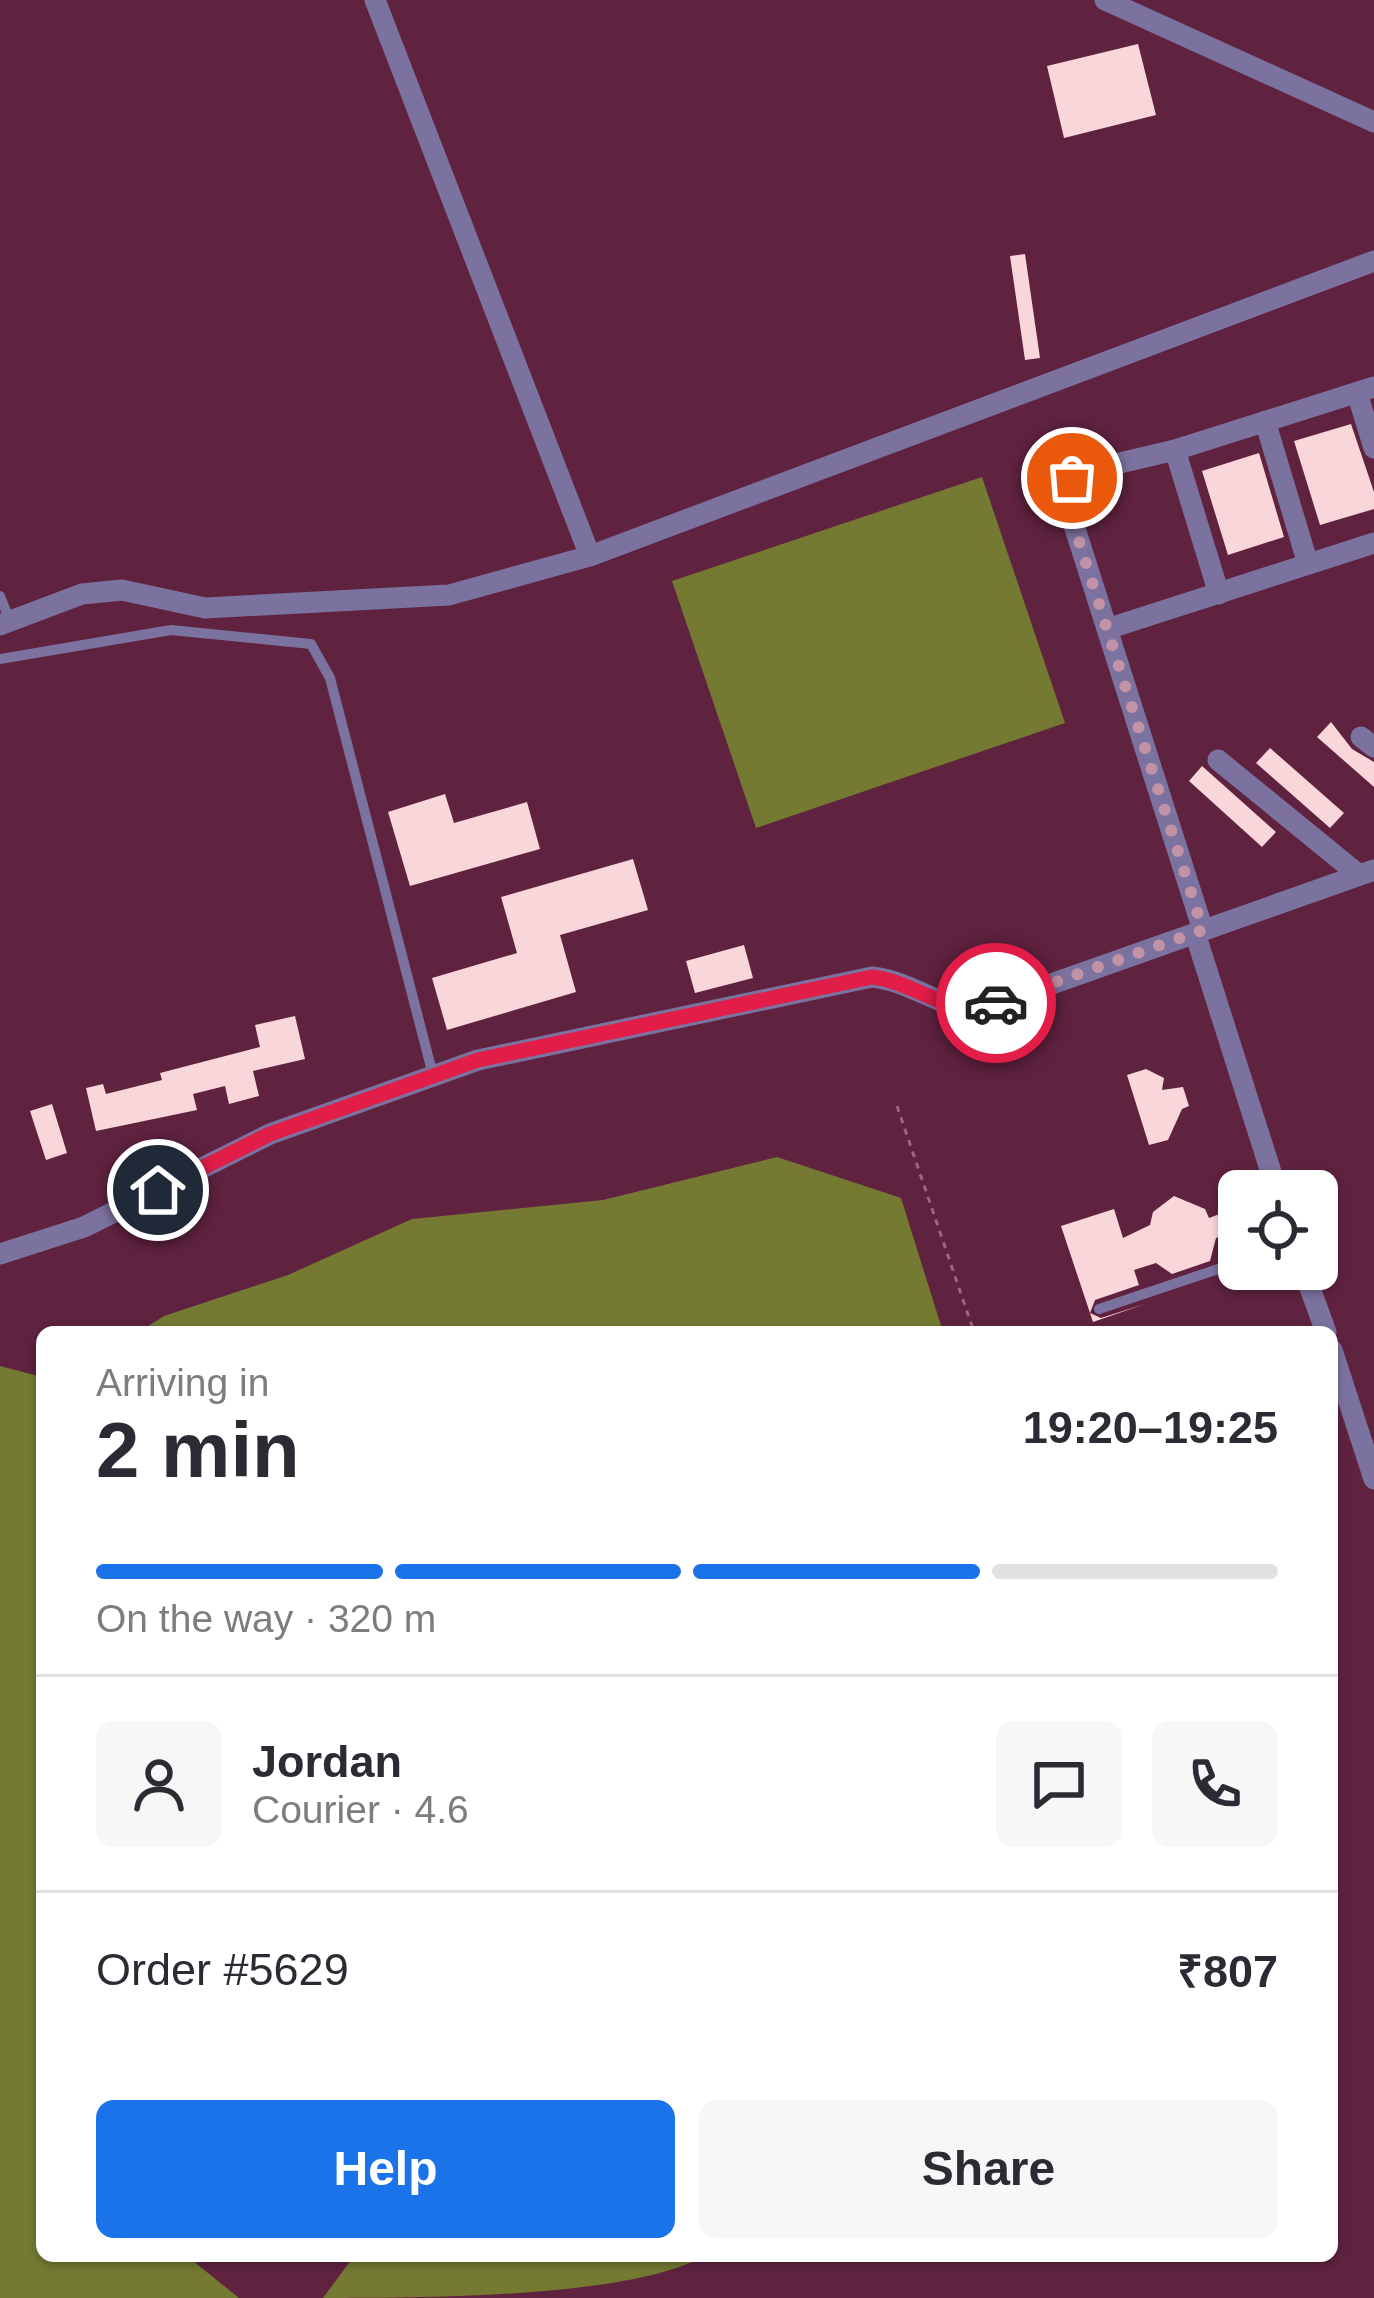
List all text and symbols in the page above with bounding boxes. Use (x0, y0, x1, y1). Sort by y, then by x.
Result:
pin (1021, 427, 1123, 529)
icon: bag (1039, 445, 1105, 511)
courier (936, 943, 1056, 1063)
icon: car (963, 970, 1029, 1036)
pin (107, 1139, 209, 1241)
icon: home (125, 1157, 191, 1223)
map controls (1218, 1170, 1338, 1290)
button: locate (1218, 1170, 1338, 1290)
text: Arriving in (96, 1361, 269, 1404)
text: 19:20–19:25 (1023, 1402, 1278, 1453)
text: 2 min (96, 1406, 300, 1494)
text: On the way · 320 m (96, 1597, 436, 1640)
button: person (96, 1721, 222, 1847)
button: chat (996, 1721, 1122, 1847)
button: phone (1152, 1721, 1278, 1847)
text: Jordan (252, 1736, 402, 1787)
text: Courier · 4.6 (252, 1788, 469, 1831)
text: Order #5629 (96, 1944, 349, 1995)
text: ₹807 (1177, 1946, 1278, 1997)
button: Help (96, 2100, 675, 2238)
button: Share (699, 2100, 1278, 2238)

